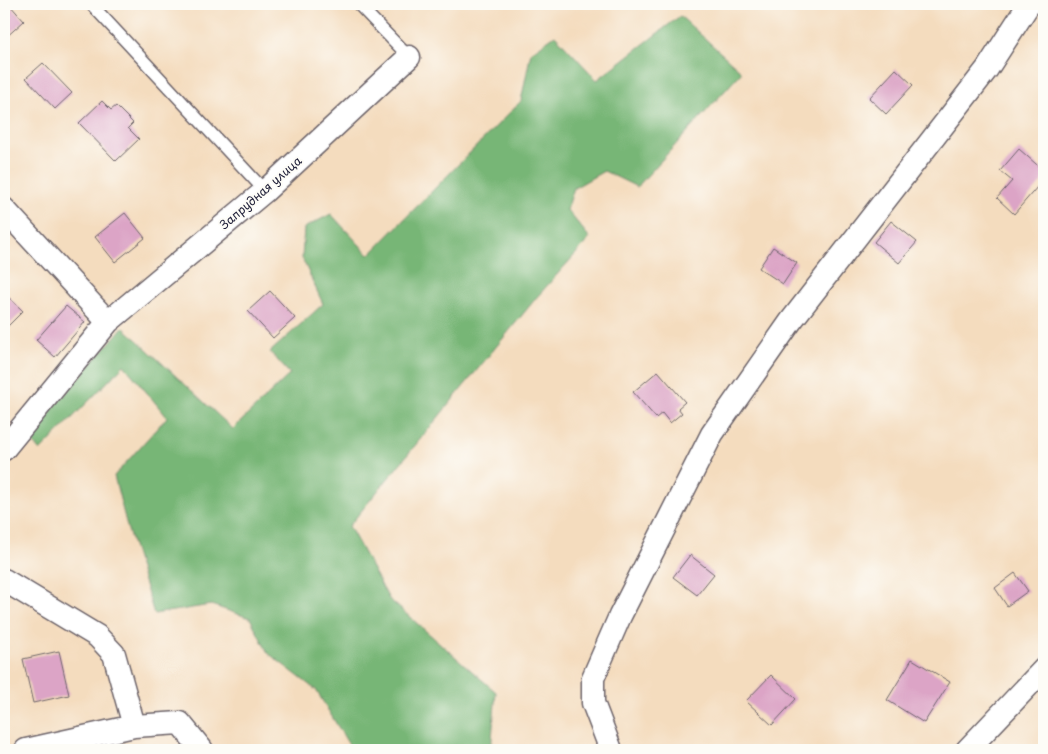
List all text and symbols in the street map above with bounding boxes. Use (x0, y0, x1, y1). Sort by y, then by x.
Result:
street label: Запрудная улица (215, 151, 306, 233)

